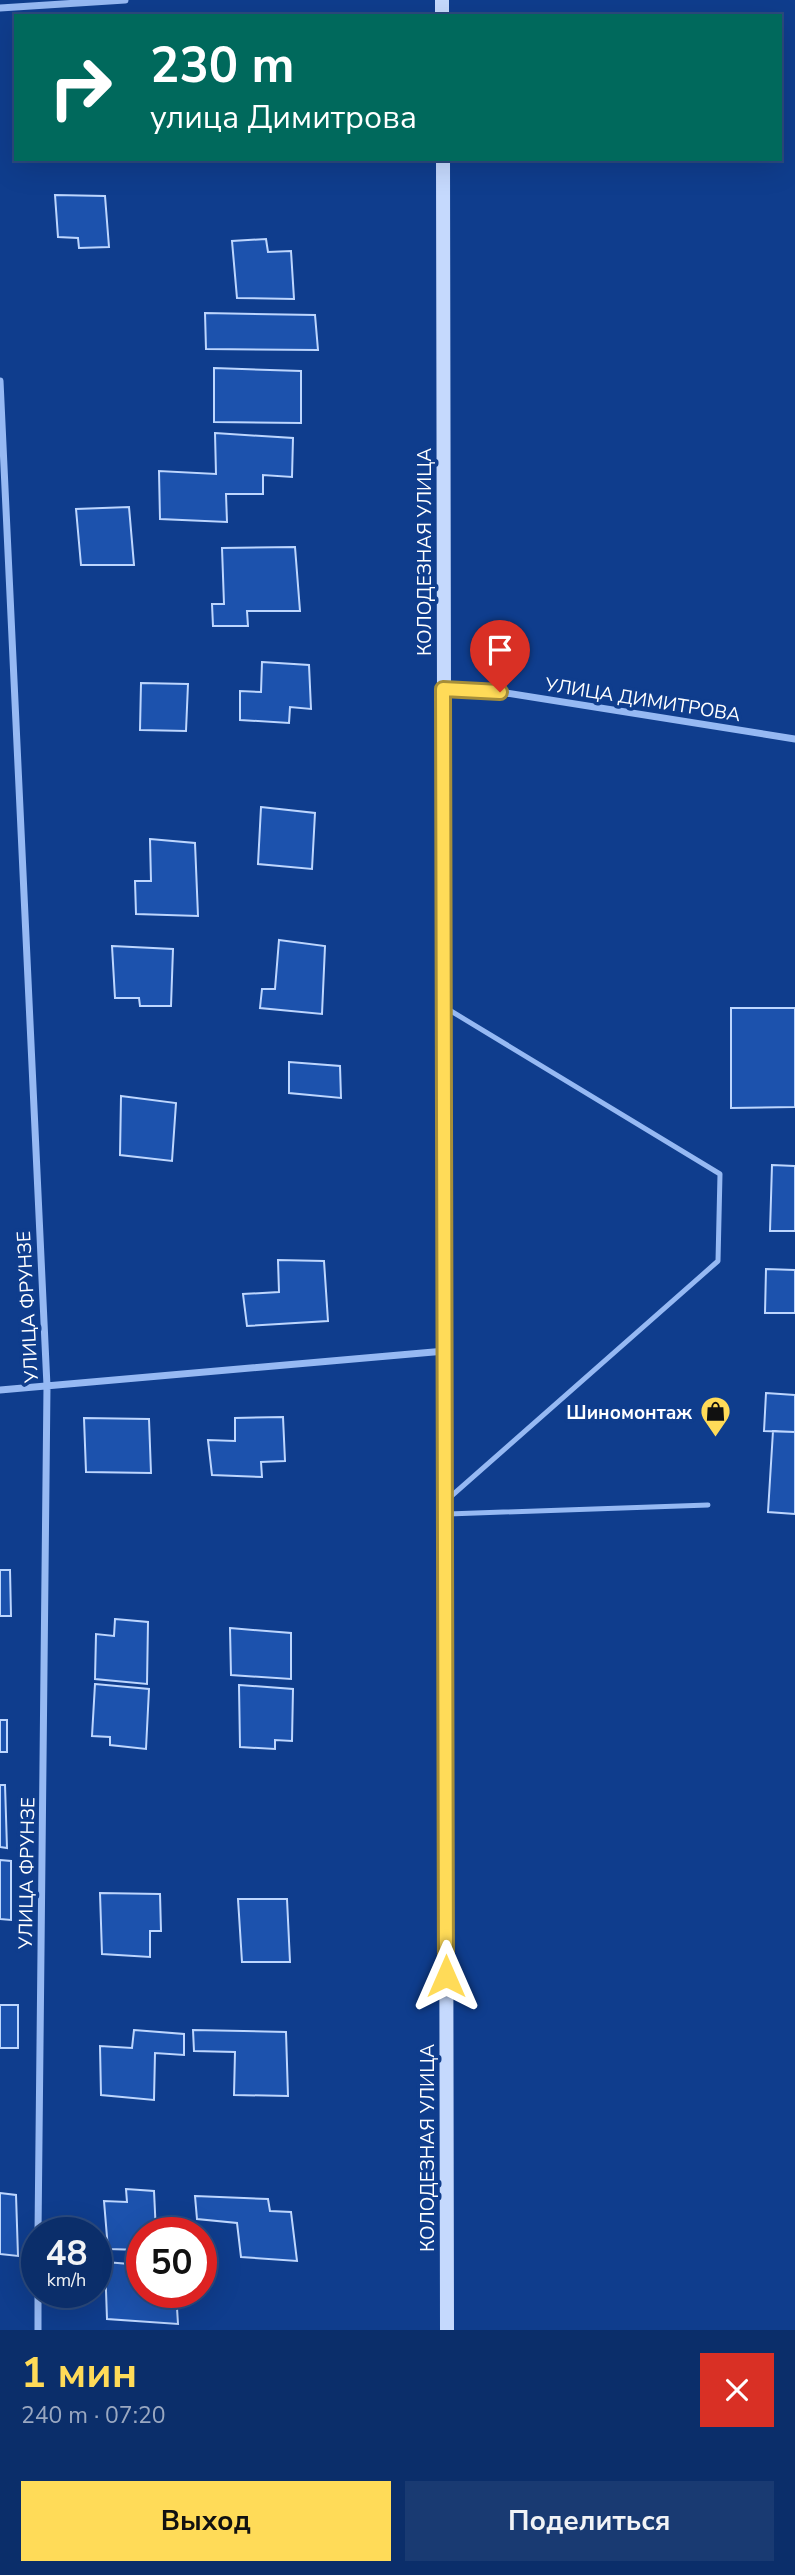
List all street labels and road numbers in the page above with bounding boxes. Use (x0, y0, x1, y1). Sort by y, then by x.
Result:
street label: КОЛОДЕЗНАЯ УЛИЦА (412, 448, 438, 656)
street label: УЛИЦА ДИМИТРОВА (542, 672, 743, 728)
street label: УЛИЦА ФРУНЗЕ (11, 1230, 45, 1385)
street label: УЛИЦА ФРУНЗЕ (13, 1797, 41, 1950)
street label: КОЛОДЕЗНАЯ УЛИЦА (415, 2044, 441, 2252)

